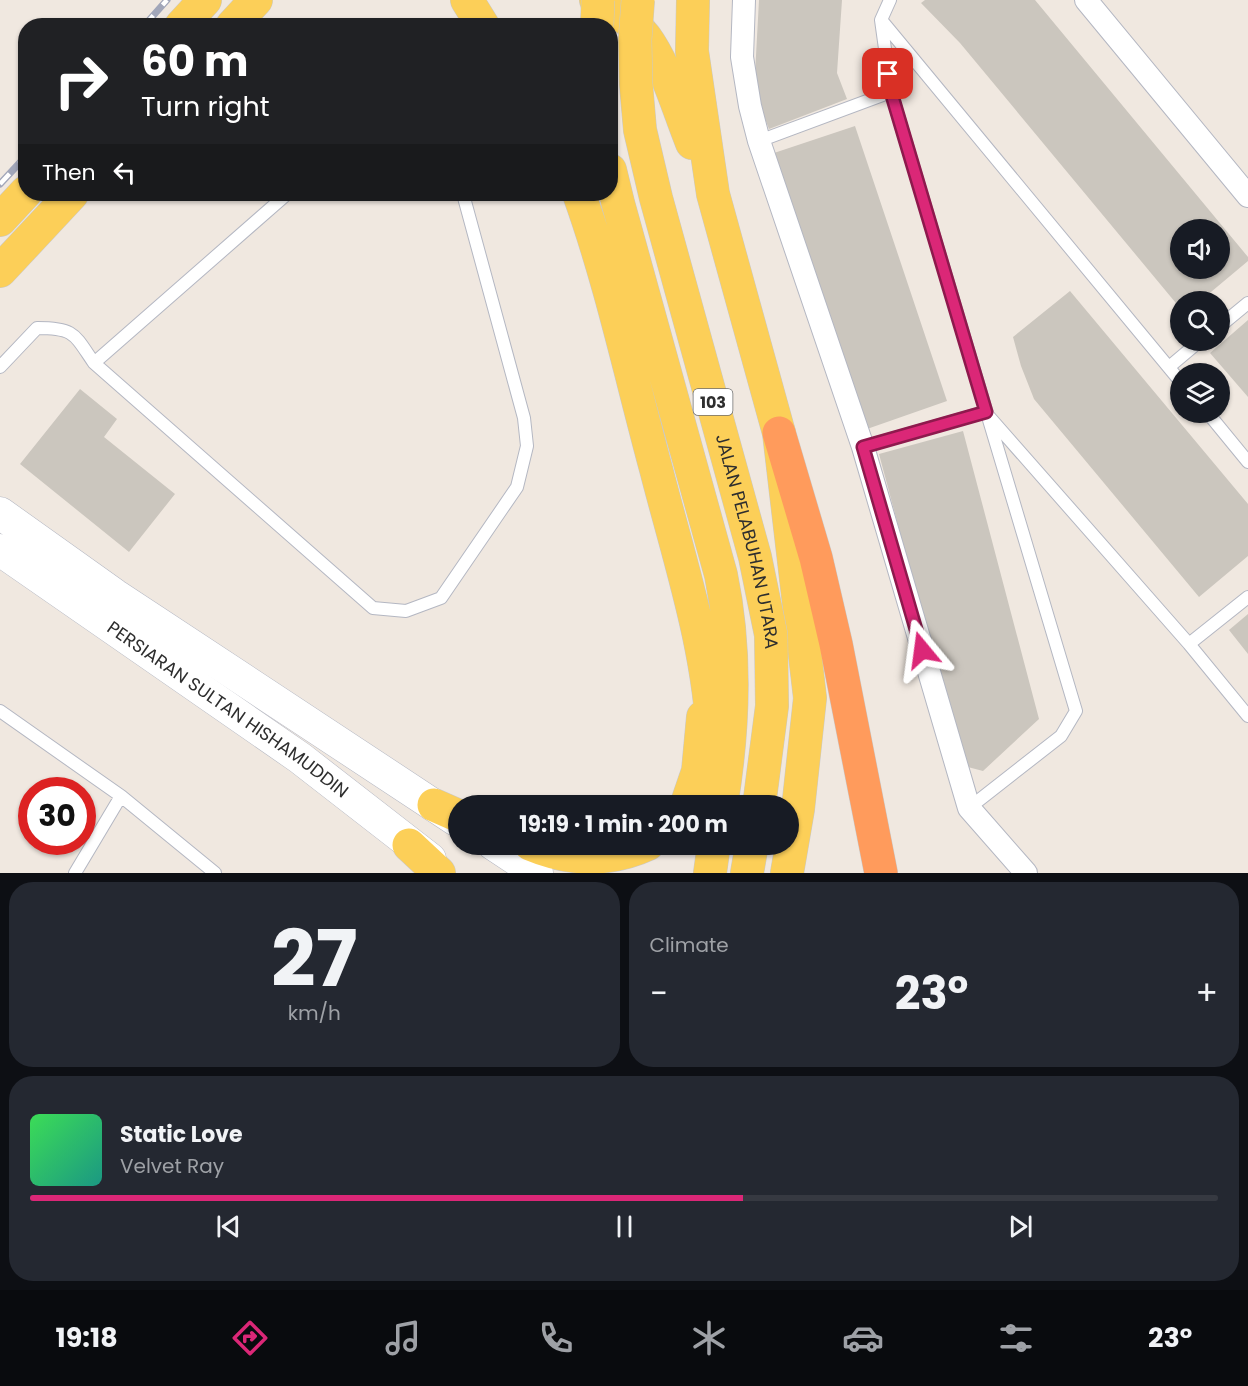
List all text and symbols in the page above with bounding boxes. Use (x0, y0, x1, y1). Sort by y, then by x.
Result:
text: 60 m (141, 32, 249, 91)
icon: right (42, 42, 120, 120)
pin (862, 48, 913, 99)
icon: arrive (871, 57, 904, 90)
text: Turn right (141, 88, 270, 125)
icon: left (108, 156, 141, 189)
text: Then (42, 157, 96, 188)
map controls (1170, 219, 1230, 423)
button: sound (1170, 219, 1230, 279)
button: search (1170, 291, 1230, 351)
button: layers (1170, 363, 1230, 423)
road number: 103 (694, 389, 732, 415)
street label: JALAN PELABUHAN UTARA (710, 431, 784, 650)
street label: PERSIARAN SULTAN HISHAMUDDIN (102, 615, 354, 803)
position arrow (890, 618, 954, 682)
speed limit sign: 30 (18, 777, 96, 855)
text: 19:19 · 1 min · 200 m (519, 809, 728, 840)
text: 27 (271, 904, 357, 1013)
text: Climate (650, 931, 729, 959)
text: 23° (895, 962, 968, 1025)
text: − (650, 970, 668, 1017)
text: + (1195, 970, 1218, 1017)
text: km/h (288, 999, 341, 1027)
text: Static Love (120, 1119, 243, 1150)
text: Velvet Ray (120, 1152, 224, 1180)
icon: previous (212, 1210, 245, 1243)
icon: pause (608, 1210, 641, 1243)
icon: next (1004, 1210, 1037, 1243)
icon: directions (229, 1317, 271, 1359)
icon: music (382, 1317, 424, 1359)
icon: phone (535, 1317, 577, 1359)
icon: climate (688, 1317, 730, 1359)
icon: car (842, 1317, 884, 1359)
icon: filters (995, 1317, 1037, 1359)
text: 19:18 (56, 1319, 118, 1356)
text: 23° (1148, 1319, 1192, 1356)

